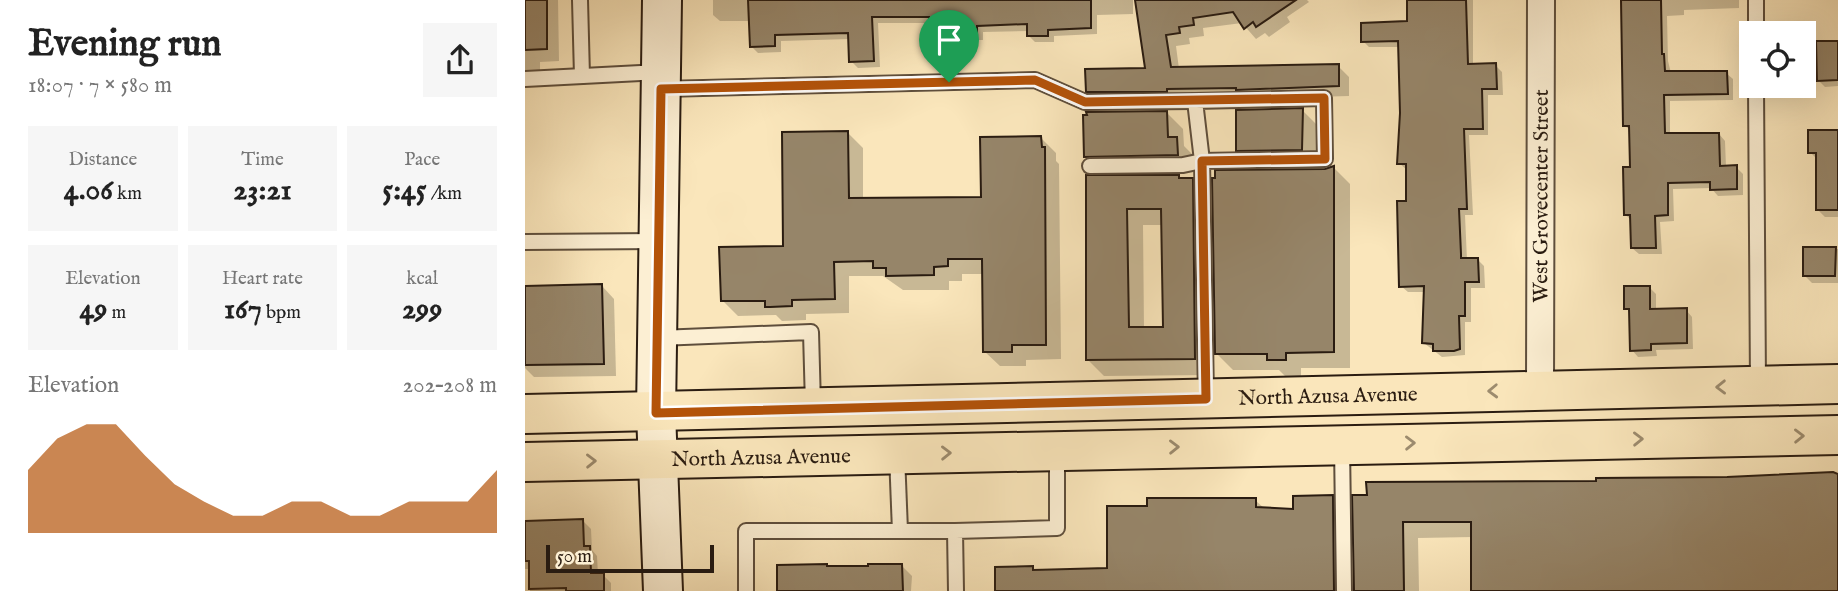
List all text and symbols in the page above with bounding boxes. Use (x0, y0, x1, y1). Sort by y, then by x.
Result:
pin (919, 10, 979, 82)
text: Evening run (28, 21, 222, 69)
icon: arrive (930, 21, 968, 59)
map controls (1739, 21, 1816, 98)
button: locate (1739, 21, 1816, 98)
button: share (423, 23, 497, 97)
text: 18:07 · 7 × 580 m (28, 71, 172, 100)
street label: West Grovecenter Street (1528, 89, 1556, 303)
text: Distance (68, 148, 137, 172)
text: Time (241, 148, 284, 172)
text: Pace (404, 148, 440, 172)
text: 4.06 (64, 172, 113, 210)
text: 23:21 (233, 172, 292, 210)
text: 5:45 (382, 172, 427, 210)
text: km (113, 182, 142, 206)
text: /km (427, 182, 462, 206)
text: Elevation (65, 267, 141, 291)
text: Heart rate (222, 267, 303, 291)
text: kcal (406, 267, 438, 291)
text: 49 (80, 291, 107, 329)
text: 167 (224, 291, 262, 329)
text: 299 (402, 291, 442, 329)
text: m (107, 301, 126, 325)
text: bpm (262, 301, 301, 325)
text: Elevation (28, 371, 119, 400)
text: 202–208 m (403, 371, 497, 400)
one-way arrow (1715, 379, 1726, 394)
street label: North Azusa Avenue (1238, 382, 1418, 413)
one-way arrow (1488, 384, 1499, 399)
one-way arrow (1795, 428, 1805, 444)
one-way arrow (1633, 431, 1643, 447)
one-way arrow (1405, 435, 1416, 451)
one-way arrow (1168, 440, 1179, 455)
street label: North Azusa Avenue (671, 443, 851, 474)
one-way arrow (941, 445, 952, 460)
one-way arrow (586, 453, 597, 468)
scale bar (546, 542, 714, 574)
text: 50 m (557, 545, 592, 569)

